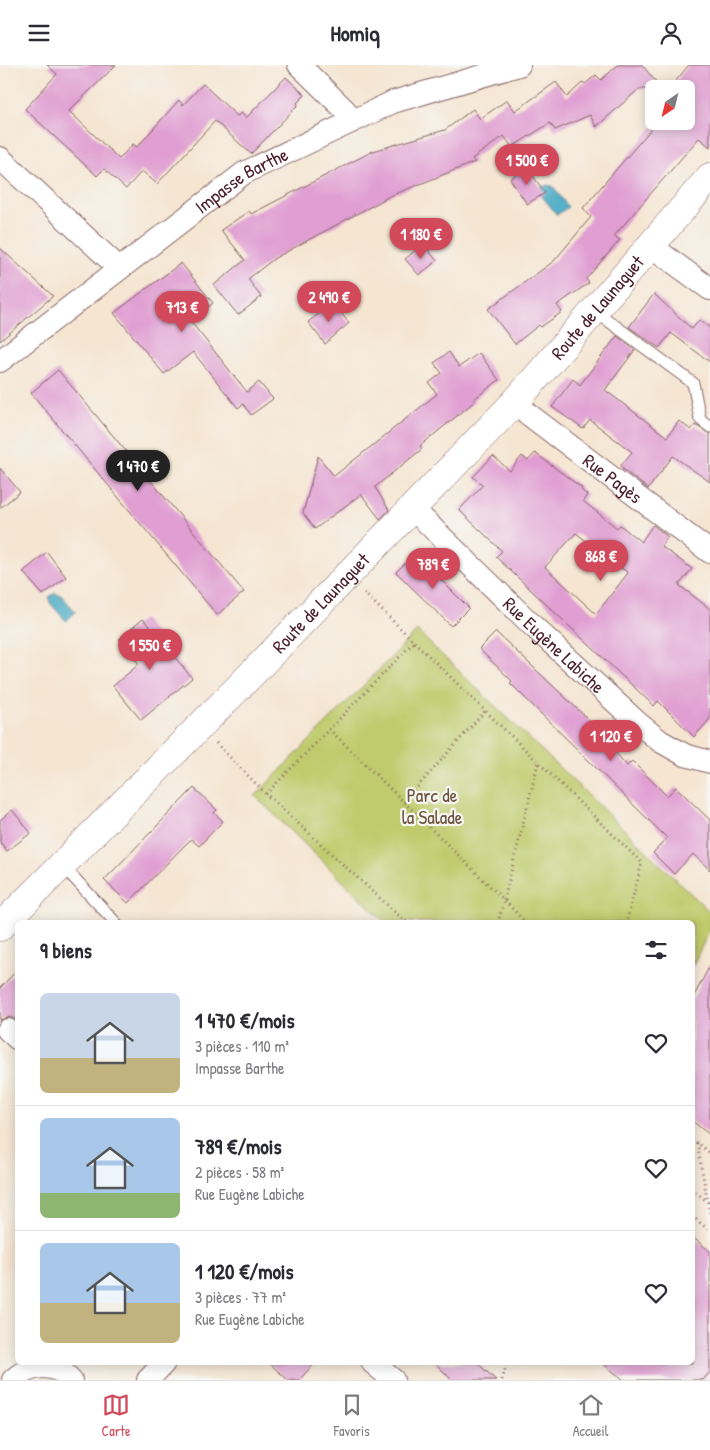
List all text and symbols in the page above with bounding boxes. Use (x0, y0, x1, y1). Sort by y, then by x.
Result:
text: Homiq (330, 18, 380, 48)
icon: menu (25, 19, 53, 47)
icon: person (657, 19, 685, 47)
north arrow (645, 80, 695, 130)
map controls (645, 80, 695, 130)
street label: Impasse Barthe (189, 141, 292, 219)
pin: 1 500 € (481, 143, 573, 186)
text: 1 500 € (506, 149, 548, 171)
pin: 1 180 € (375, 217, 467, 260)
text: 1 180 € (401, 223, 441, 245)
street label: Route de Launaguet (545, 249, 650, 365)
pin: 2 490 € (283, 281, 375, 323)
text: 2 490 € (308, 286, 350, 308)
pin: 713 € (147, 291, 217, 333)
text: 713 € (166, 296, 198, 318)
street label: Rue Pagès (578, 447, 648, 509)
pin: 1 470 € (92, 449, 184, 492)
text: 1 470 € (117, 455, 159, 477)
pin: 868 € (566, 539, 636, 582)
text: 868 € (585, 545, 617, 567)
street label: Route de Launaguet (266, 547, 376, 659)
pin: 789 € (398, 547, 468, 590)
text: 789 € (417, 553, 449, 575)
street label: Rue Eugène Labiche (498, 591, 611, 699)
pin: 1 550 € (104, 629, 196, 671)
text: 1 550 € (129, 634, 171, 656)
pin: 1 120 € (565, 719, 657, 762)
text: 1 120 € (590, 725, 632, 747)
park label: Parc de la Salade (402, 782, 463, 830)
text: 9 biens (40, 936, 92, 965)
icon: filters (642, 936, 670, 964)
text: 1 470 €/mois (195, 1006, 294, 1035)
icon: home (80, 1013, 140, 1073)
icon: heart (642, 1029, 670, 1057)
text: 3 pièces · 110 m² (195, 1035, 289, 1057)
text: Impasse Barthe (195, 1057, 284, 1079)
text: 789 €/mois (195, 1132, 282, 1161)
icon: home (80, 1138, 140, 1198)
icon: heart (642, 1154, 670, 1182)
text: 2 pièces · 58 m² (195, 1161, 284, 1183)
text: Rue Eugène Labiche (195, 1183, 305, 1205)
text: 1 120 €/mois (195, 1257, 294, 1286)
icon: home (80, 1263, 140, 1323)
icon: heart (642, 1279, 670, 1307)
text: 3 pièces · 77 m² (195, 1286, 286, 1308)
text: Rue Eugène Labiche (195, 1308, 305, 1330)
tab: Carte (102, 1391, 131, 1440)
tab: Favoris (334, 1391, 370, 1440)
tab: Accueil (573, 1391, 608, 1440)

